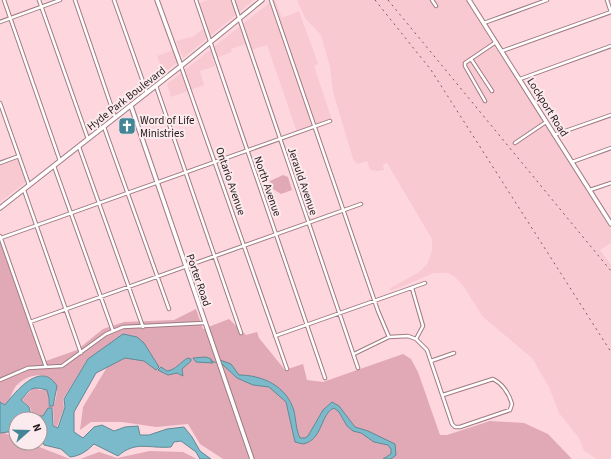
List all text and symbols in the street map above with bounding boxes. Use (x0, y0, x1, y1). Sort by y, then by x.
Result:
street label: Hyde Park Boulevard (84, 63, 169, 134)
street label: Lockport Road (523, 75, 572, 140)
place label: Word of Life Ministries (140, 113, 195, 141)
church icon: Word of Life Ministries (117, 116, 137, 136)
street label: Ontario Avenue (212, 145, 249, 218)
street label: Jerauld Avenue (284, 145, 321, 218)
street label: North Avenue (250, 154, 285, 219)
street label: Porter Road (183, 252, 214, 308)
north arrow (8, 411, 48, 451)
text: N (29, 422, 45, 434)

